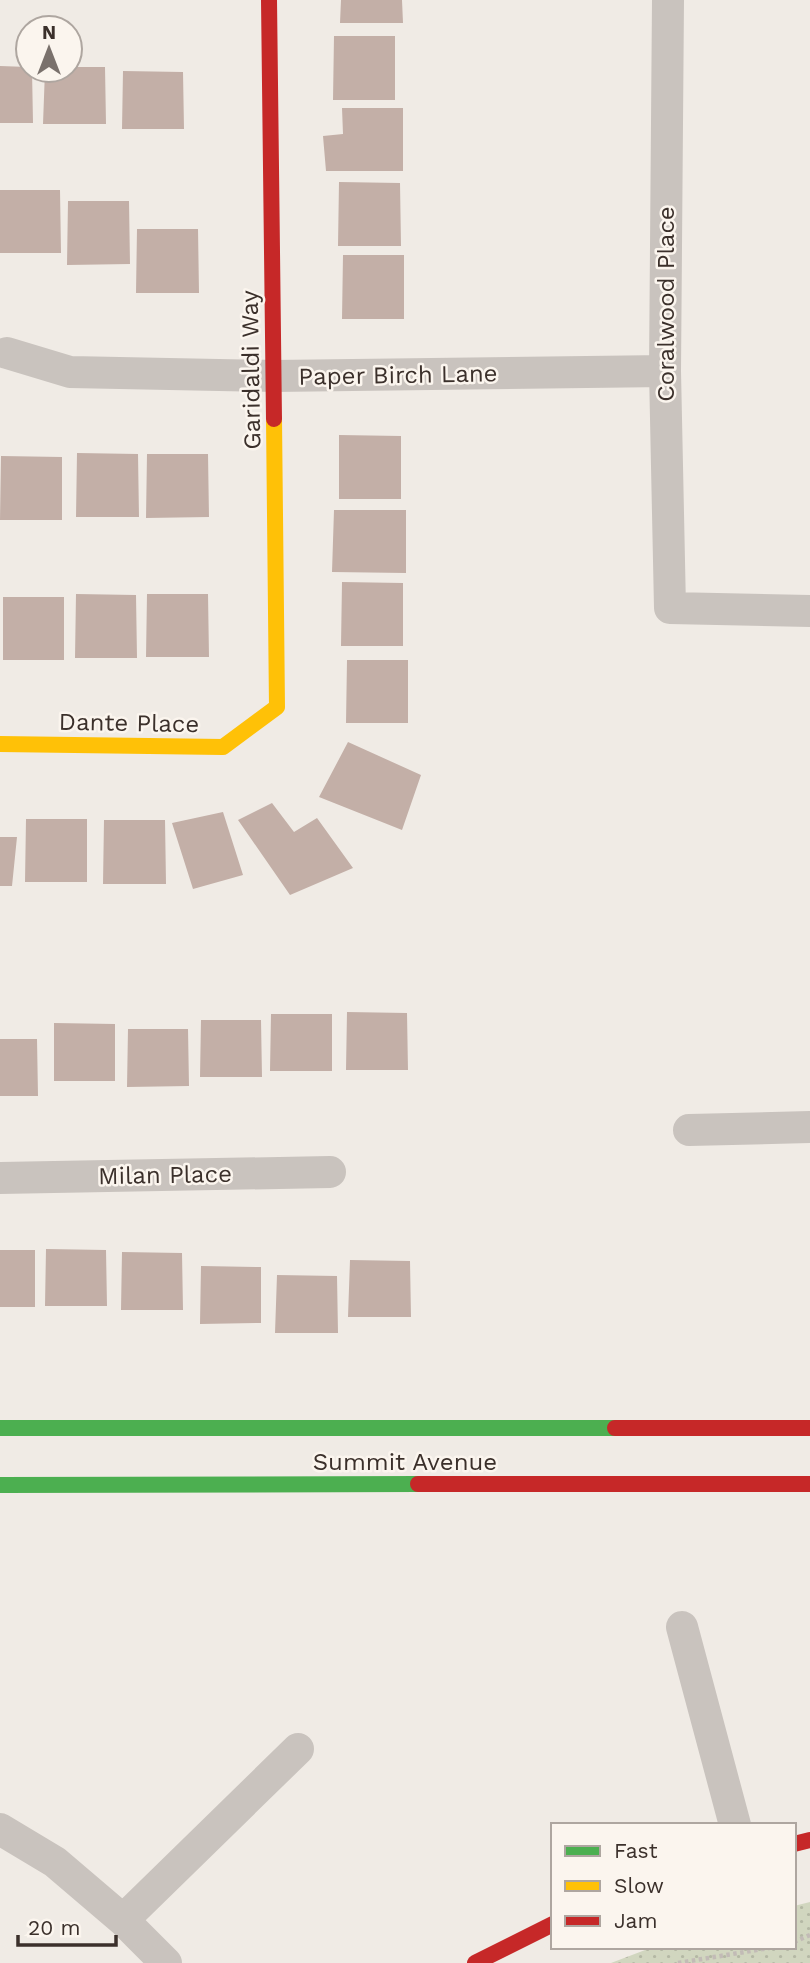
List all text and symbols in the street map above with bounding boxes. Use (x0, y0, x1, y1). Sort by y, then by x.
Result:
north arrow (14, 14, 84, 84)
text: N (42, 21, 56, 44)
street label: Coralwood Place (652, 206, 680, 402)
street label: Garidaldi Way (236, 289, 266, 450)
street label: Paper Birch Lane (298, 359, 498, 391)
street label: Dante Place (59, 708, 199, 738)
street label: Milan Place (98, 1160, 232, 1190)
street label: Summit Avenue (313, 1448, 497, 1476)
legend (551, 1823, 796, 1949)
text: Fast (614, 1838, 658, 1863)
text: Slow (614, 1873, 664, 1898)
scale bar (18, 1904, 116, 1948)
text: Jam (614, 1908, 657, 1933)
text: 20 m (28, 1915, 80, 1940)

